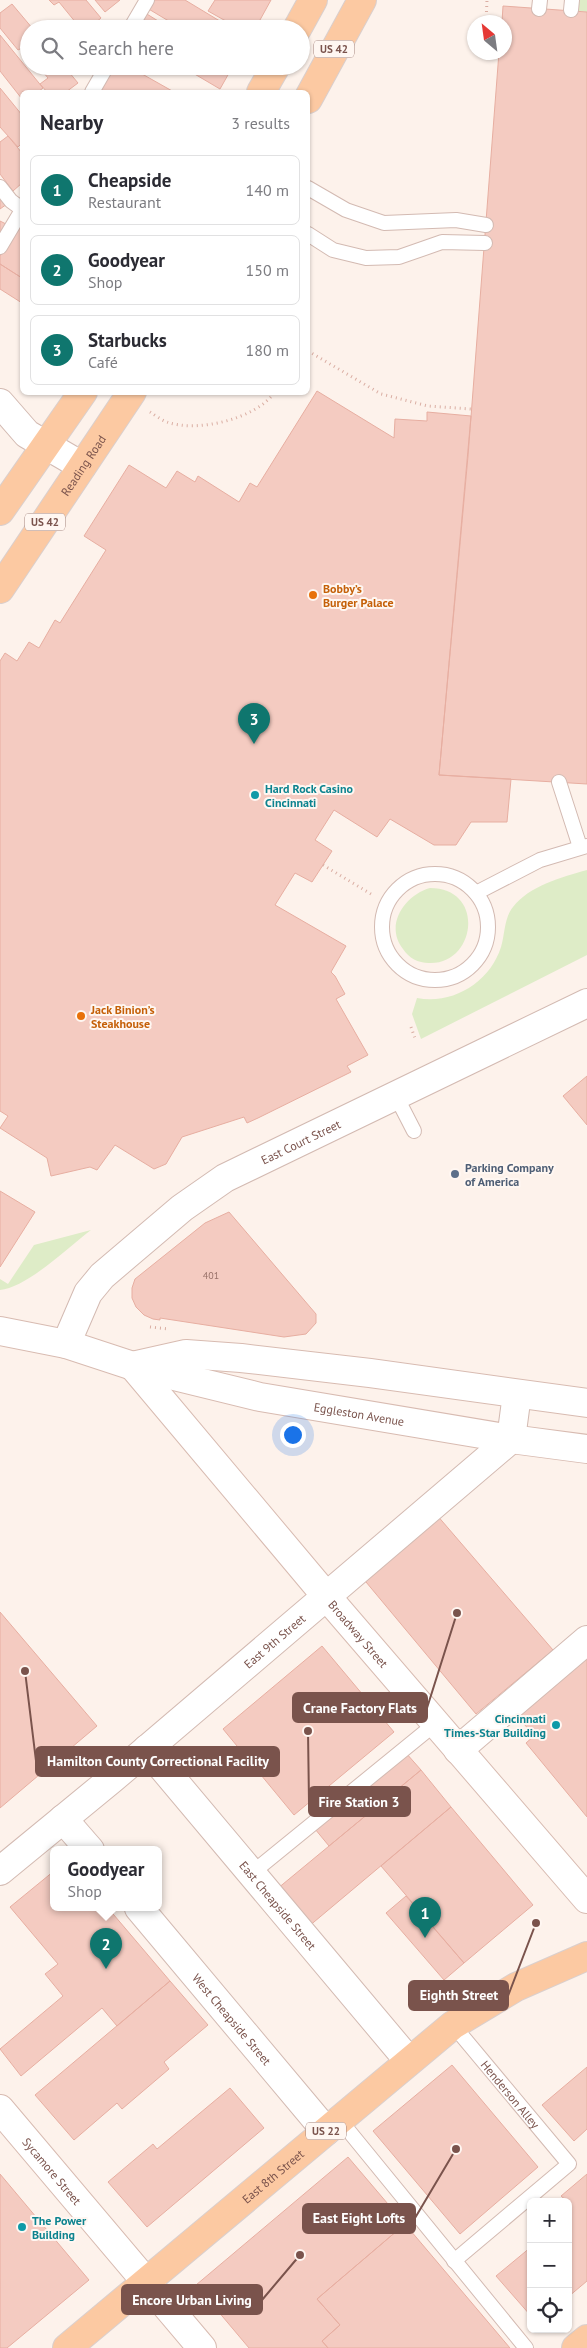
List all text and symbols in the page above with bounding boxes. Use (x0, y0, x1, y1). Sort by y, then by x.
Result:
north arrow (467, 15, 512, 60)
search box (20, 20, 310, 75)
icon: search (38, 34, 66, 62)
text: Search here (78, 36, 174, 60)
road number: US 42 (314, 41, 354, 58)
text: Nearby (40, 109, 103, 136)
text: 3 results (231, 113, 290, 133)
text: Cheapside (88, 168, 171, 192)
text: 1 (52, 180, 62, 200)
text: 140 m (246, 180, 289, 200)
text: Restaurant (88, 192, 161, 212)
text: Goodyear (88, 248, 165, 272)
text: 2 (52, 260, 62, 280)
text: 150 m (246, 260, 289, 280)
text: Shop (88, 272, 122, 292)
text: Starbucks (88, 328, 167, 352)
text: 3 (52, 340, 62, 360)
text: 180 m (246, 340, 289, 360)
text: Café (88, 352, 118, 372)
street label: Reading Road (57, 432, 109, 498)
road number: US 42 (25, 514, 65, 530)
place label: Bobby’s Burger Palace (323, 581, 394, 610)
marker: Bobby’s Burger Palace (307, 589, 319, 601)
pin: 3 (238, 703, 270, 744)
place label: Hard Rock Casino Cincinnati (265, 781, 354, 810)
marker: Hard Rock Casino Cincinnati (249, 789, 261, 801)
place label: Jack Binion’s Steakhouse (90, 1002, 155, 1031)
marker: Jack Binion’s Steakhouse (75, 1010, 87, 1022)
street label: East Court Street (258, 1116, 343, 1167)
place label: Parking Company of America (465, 1160, 554, 1189)
marker: Parking Company of America (449, 1168, 461, 1180)
house number: 401 (203, 1269, 219, 1282)
street label: Eggleston Avenue (313, 1399, 405, 1429)
your location (280, 1422, 306, 1448)
street label: Broadway Street (326, 1597, 392, 1670)
street label: East 9th Street (240, 1610, 308, 1671)
callout: Crane Factory Flats (293, 1693, 427, 1722)
text: Crane Factory Flats (303, 1699, 417, 1717)
place label: Cincinnati Times-Star Building (444, 1711, 546, 1740)
marker: Cincinnati Times-Star Building (550, 1719, 562, 1731)
callout: Hamilton County Correctional Facility (36, 1747, 279, 1776)
text: Hamilton County Correctional Facility (47, 1752, 269, 1770)
callout: Fire Station 3 (309, 1787, 410, 1816)
text: Fire Station 3 (319, 1793, 399, 1811)
popup (50, 1846, 162, 1911)
text: Goodyear (68, 1857, 144, 1881)
street label: East Cheapside Street (237, 1858, 320, 1953)
text: Shop (68, 1881, 102, 1901)
pin: 1 (409, 1897, 441, 1938)
pin: 2 (90, 1928, 122, 1969)
street label: West Cheapside Street (190, 1970, 275, 2068)
callout: Eighth Street (409, 1981, 508, 2010)
text: Eighth Street (420, 1986, 498, 2004)
street label: Henderson Alley (478, 2057, 544, 2131)
road number: US 22 (306, 2122, 346, 2140)
street label: Sycamore Street (20, 2134, 85, 2208)
street label: East 8th Street (239, 2146, 306, 2206)
map controls (527, 2198, 572, 2333)
button: + (527, 2198, 572, 2243)
callout: East Eight Lofts (303, 2204, 415, 2233)
text: East Eight Lofts (313, 2209, 405, 2227)
place label: The Power Building (32, 2213, 87, 2242)
marker: The Power Building (16, 2221, 28, 2233)
button: − (527, 2243, 572, 2288)
callout: Encore Urban Living (122, 2285, 262, 2314)
button: locate (527, 2288, 572, 2333)
text: Encore Urban Living (132, 2291, 252, 2309)

